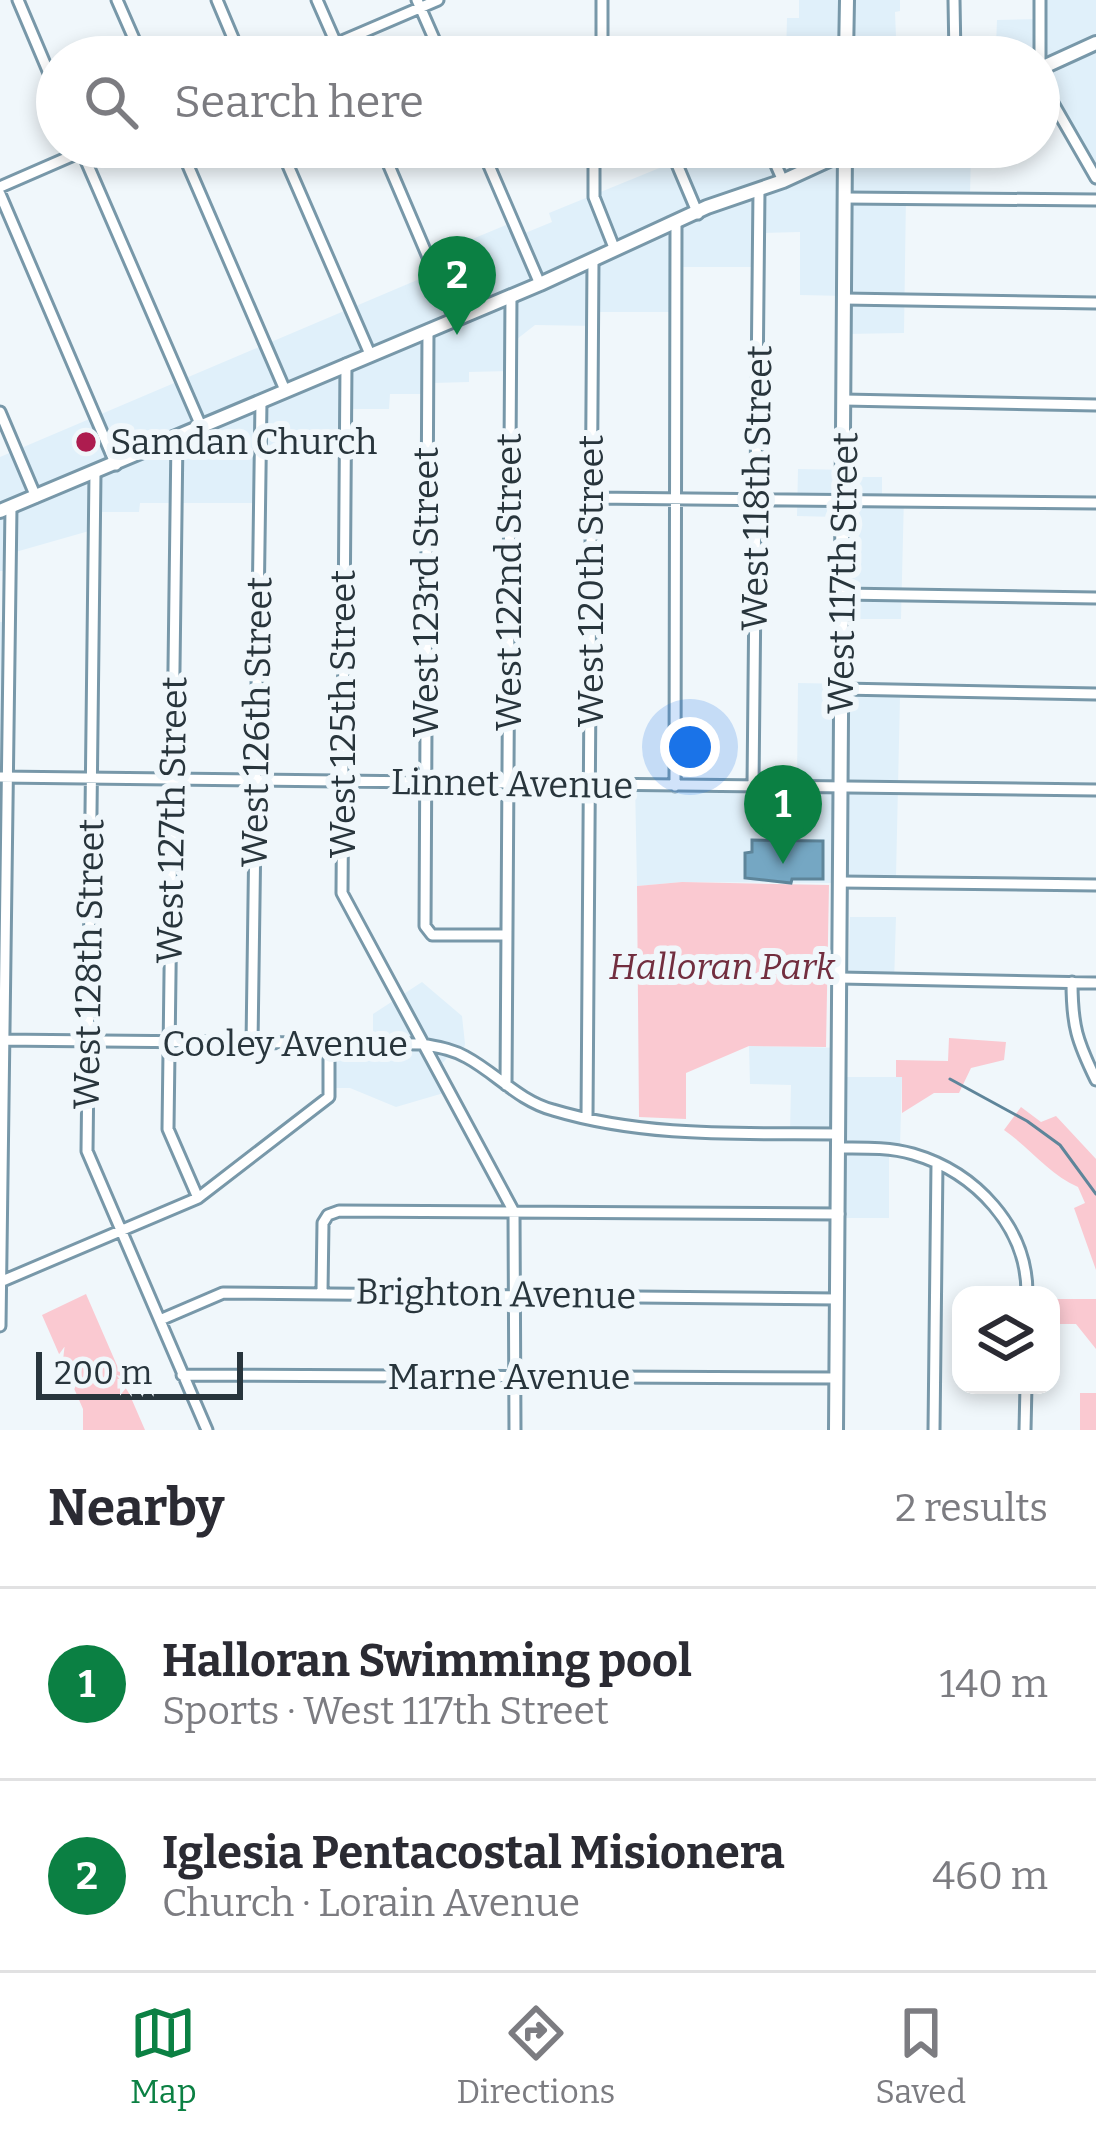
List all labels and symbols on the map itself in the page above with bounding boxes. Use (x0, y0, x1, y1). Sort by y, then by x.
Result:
pin: 2 (418, 236, 496, 335)
street label: West 118th Street (733, 345, 781, 631)
place label: Samdan Church (110, 420, 378, 464)
marker: Samdan Church (73, 429, 99, 455)
street label: West 117th Street (819, 432, 867, 714)
street label: West 122nd Street (487, 433, 531, 731)
street label: West 120th Street (569, 435, 613, 727)
street label: West 123rd Street (404, 447, 448, 737)
street label: West 125th Street (321, 570, 365, 858)
street label: West 126th Street (232, 576, 282, 868)
street label: West 127th Street (147, 676, 197, 964)
your location (660, 717, 720, 777)
street label: Linnet Avenue (391, 760, 633, 808)
pin: 1 (744, 765, 822, 864)
street label: West 128th Street (64, 818, 114, 1110)
park label: Halloran Park (609, 945, 836, 989)
street label: Cooley Avenue (162, 1022, 408, 1066)
street label: Brighton Avenue (355, 1270, 637, 1318)
scale bar (36, 1346, 243, 1399)
street label: Marne Avenue (388, 1355, 630, 1399)

